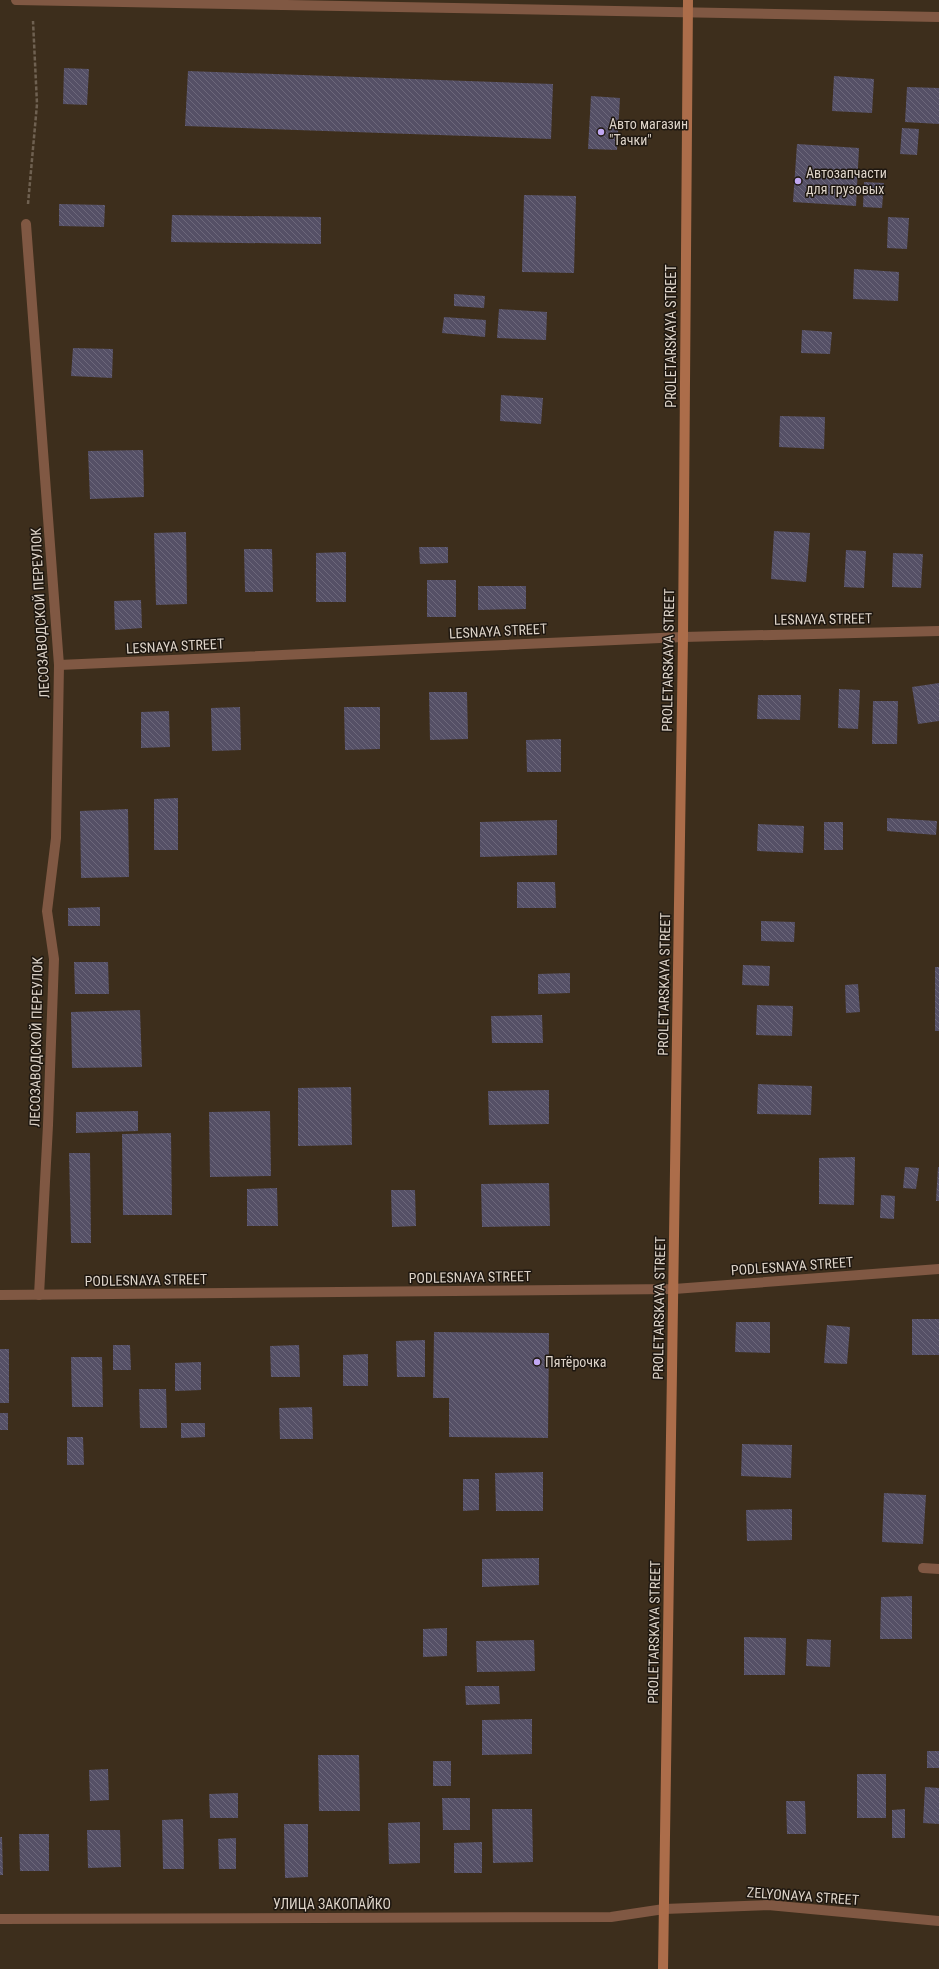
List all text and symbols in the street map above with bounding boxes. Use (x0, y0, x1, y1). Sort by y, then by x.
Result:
place label: Авто магазин "Тачки" (609, 116, 688, 148)
marker: Авто магазин "Тачки" (596, 127, 606, 137)
place label: Автозапчасти для грузовых (806, 165, 887, 197)
marker: Автозапчасти для грузовых (793, 176, 803, 186)
street label: PROLETARSKAYA STREET (663, 264, 679, 408)
street label: ЛЕСОЗАВОДСКОЙ ПЕРЕУЛОК (28, 527, 52, 699)
street label: PROLETARSKAYA STREET (659, 588, 677, 732)
street label: LESNAYA STREET (774, 610, 872, 628)
street label: LESNAYA STREET (448, 620, 548, 642)
street label: LESNAYA STREET (125, 635, 225, 657)
street label: PROLETARSKAYA STREET (655, 912, 673, 1056)
street label: ЛЕСОЗАВОДСКОЙ ПЕРЕУЛОК (27, 956, 45, 1127)
street label: PROLETARSKAYA STREET (650, 1236, 668, 1380)
street label: PODLESNAYA STREET (730, 1254, 854, 1278)
street label: PODLESNAYA STREET (409, 1268, 531, 1286)
street label: PODLESNAYA STREET (85, 1271, 207, 1289)
place label: Пятёрочка (545, 1354, 607, 1370)
marker: Пятёрочка (532, 1357, 542, 1367)
street label: PROLETARSKAYA STREET (645, 1560, 663, 1704)
street label: ZELYONAYA STREET (746, 1884, 860, 1908)
street label: УЛИЦА ЗАКОПАЙКО (273, 1896, 391, 1912)

